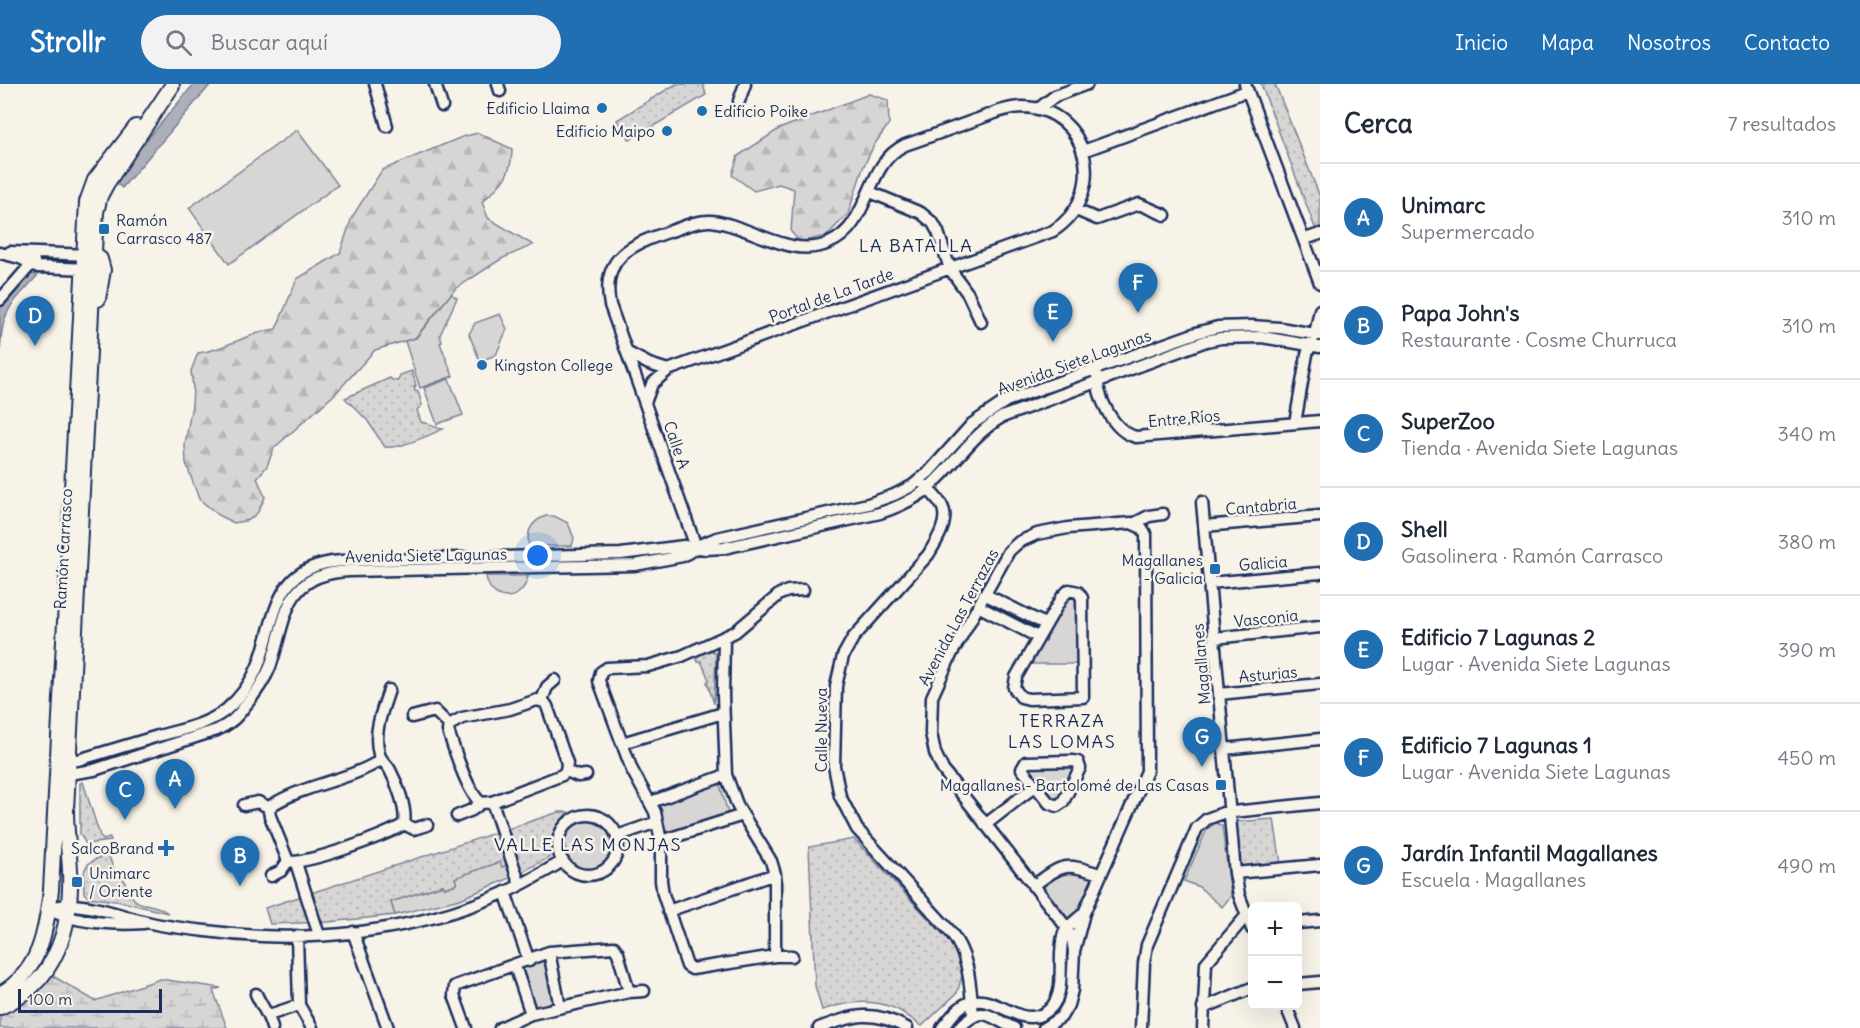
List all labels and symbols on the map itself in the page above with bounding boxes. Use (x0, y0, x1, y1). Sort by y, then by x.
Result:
place label: Edificio Llaima (486, 98, 590, 118)
marker: Edificio Llaima (595, 101, 609, 115)
place label: Edificio Poike (714, 101, 808, 121)
marker: Edificio Poike (695, 104, 709, 118)
place label: Edificio Maipo (556, 121, 655, 141)
marker: Edificio Maipo (660, 124, 674, 138)
place label: Ramón Carrasco 487 (116, 210, 212, 248)
marker: Ramón Carrasco 487 (97, 222, 111, 236)
district label: LA BATALLA (859, 234, 973, 257)
street label: Portal de La Tarde (766, 263, 896, 327)
pin: F (1118, 264, 1158, 313)
pin: E (1034, 292, 1072, 342)
pin: D (15, 296, 54, 346)
street label: Avenida Siete Lagunas (994, 325, 1154, 399)
place label: Kingston College (494, 355, 613, 375)
marker: Kingston College (475, 358, 489, 372)
street label: Entre Ríos (1147, 405, 1221, 431)
street label: Calle A (659, 418, 695, 472)
street label: Ramón Carrasco (50, 488, 76, 610)
street label: Cantabria (1225, 493, 1297, 519)
your location (523, 541, 552, 570)
street label: Avenida Siete Lagunas (345, 544, 507, 566)
street label: Avenida Las Terrazas (913, 545, 1003, 689)
place label: Magallanes - Galicia (1122, 550, 1203, 588)
street label: Galicia (1238, 551, 1288, 575)
marker: Magallanes - Galicia (1208, 562, 1222, 576)
street label: Vasconia (1233, 605, 1299, 631)
street label: Magallanes (1187, 623, 1215, 705)
street label: Asturias (1238, 661, 1298, 687)
street label: Calle Nueva (811, 688, 831, 772)
district label: TERRAZA LAS LOMAS (1008, 709, 1116, 753)
pin: G (1182, 718, 1222, 767)
pin: A (156, 760, 195, 809)
pin: C (106, 770, 144, 820)
place label: Magallanes - Bartolomé de Las Casas (940, 775, 1209, 795)
marker: Magallanes - Bartolomé de Las Casas (1214, 778, 1228, 792)
district label: VALLE LAS MONJAS (494, 833, 682, 856)
pin: B (220, 836, 260, 886)
place label: SalcoBrand (71, 838, 154, 858)
marker: SalcoBrand (159, 841, 173, 855)
place label: Unimarc / Oriente (89, 863, 153, 901)
marker: Unimarc / Oriente (70, 875, 84, 889)
scale bar (18, 986, 162, 1014)

